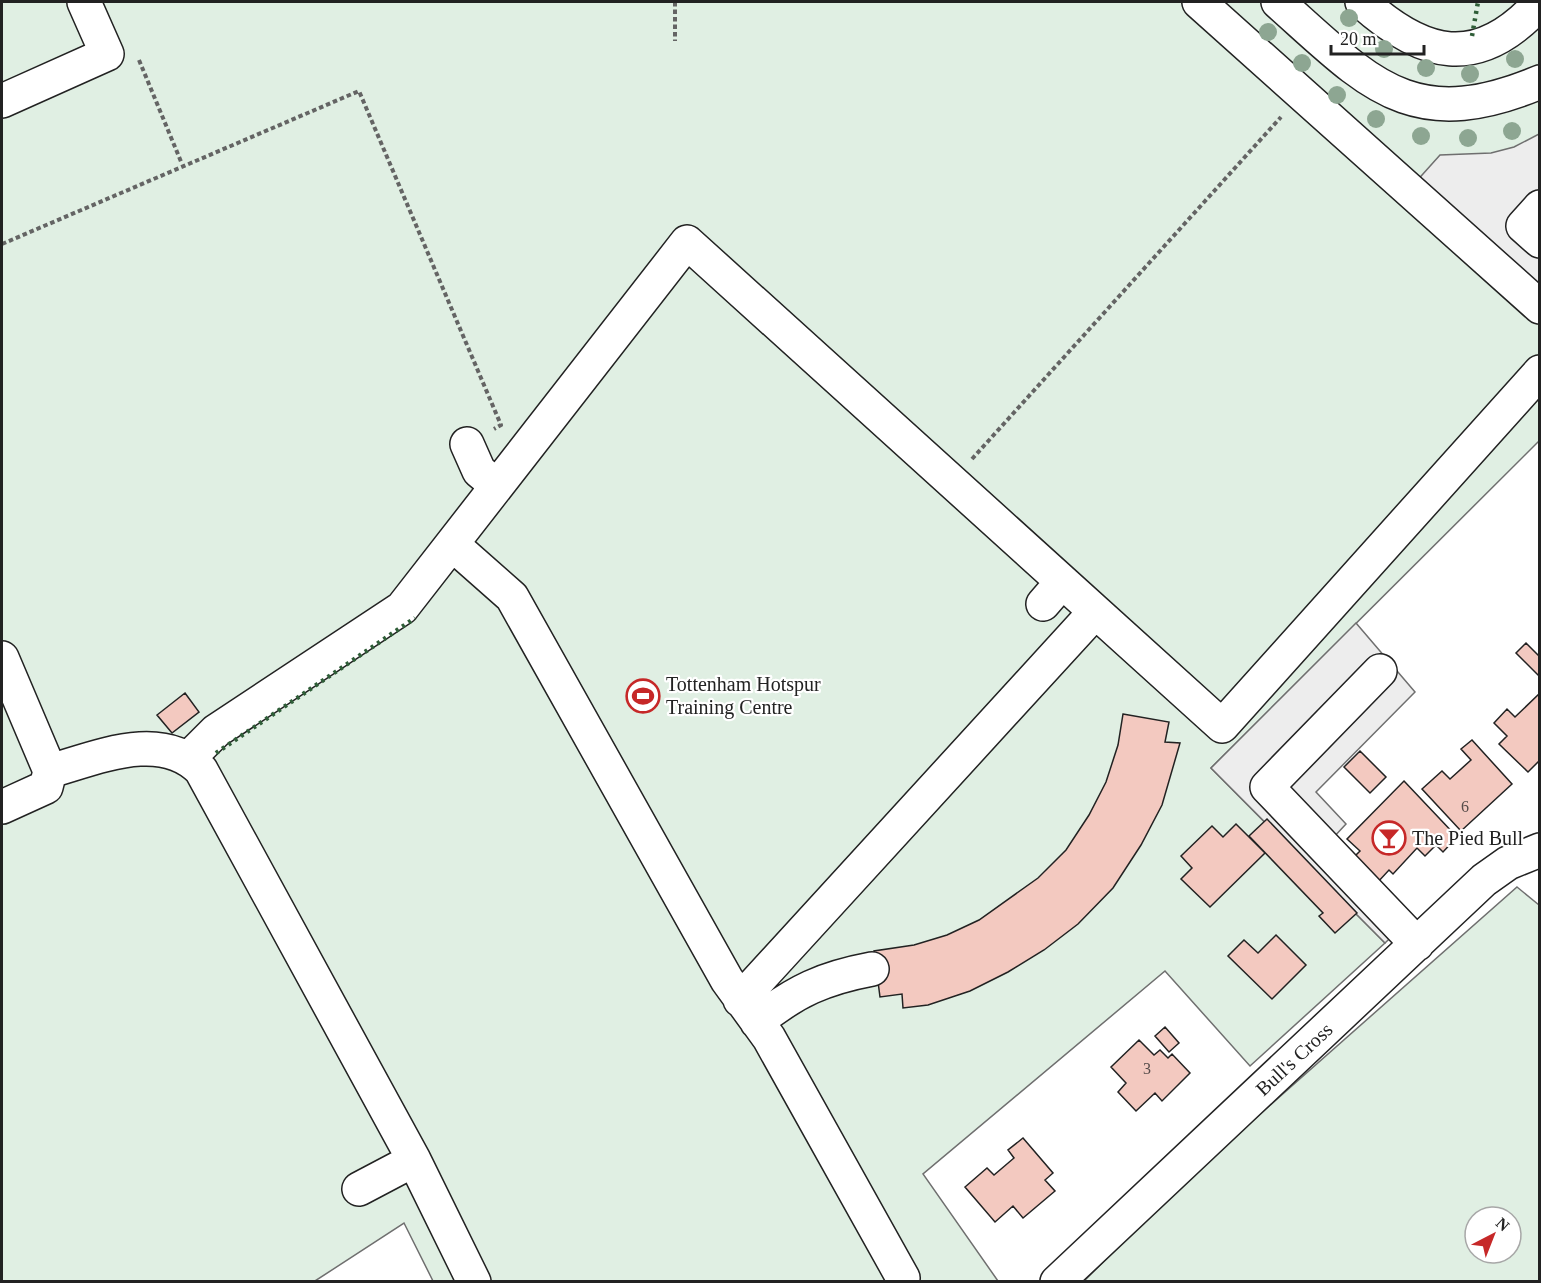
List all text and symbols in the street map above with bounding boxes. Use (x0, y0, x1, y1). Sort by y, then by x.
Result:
scale bar (1331, 18, 1424, 56)
text: 20 m (1340, 29, 1377, 49)
place label: Tottenham Hotspur Training Centre (666, 673, 821, 719)
sports icon: Tottenham Hotspur Training Centre (625, 678, 661, 714)
house number: 6 (1461, 798, 1469, 815)
bar icon: The Pied Bull (1371, 820, 1407, 856)
place label: The Pied Bull (1412, 827, 1524, 849)
street label: Bull's Cross (1251, 1018, 1337, 1100)
house number: 3 (1143, 1060, 1151, 1077)
north arrow (1463, 1205, 1523, 1265)
text: N (1493, 1214, 1513, 1235)

